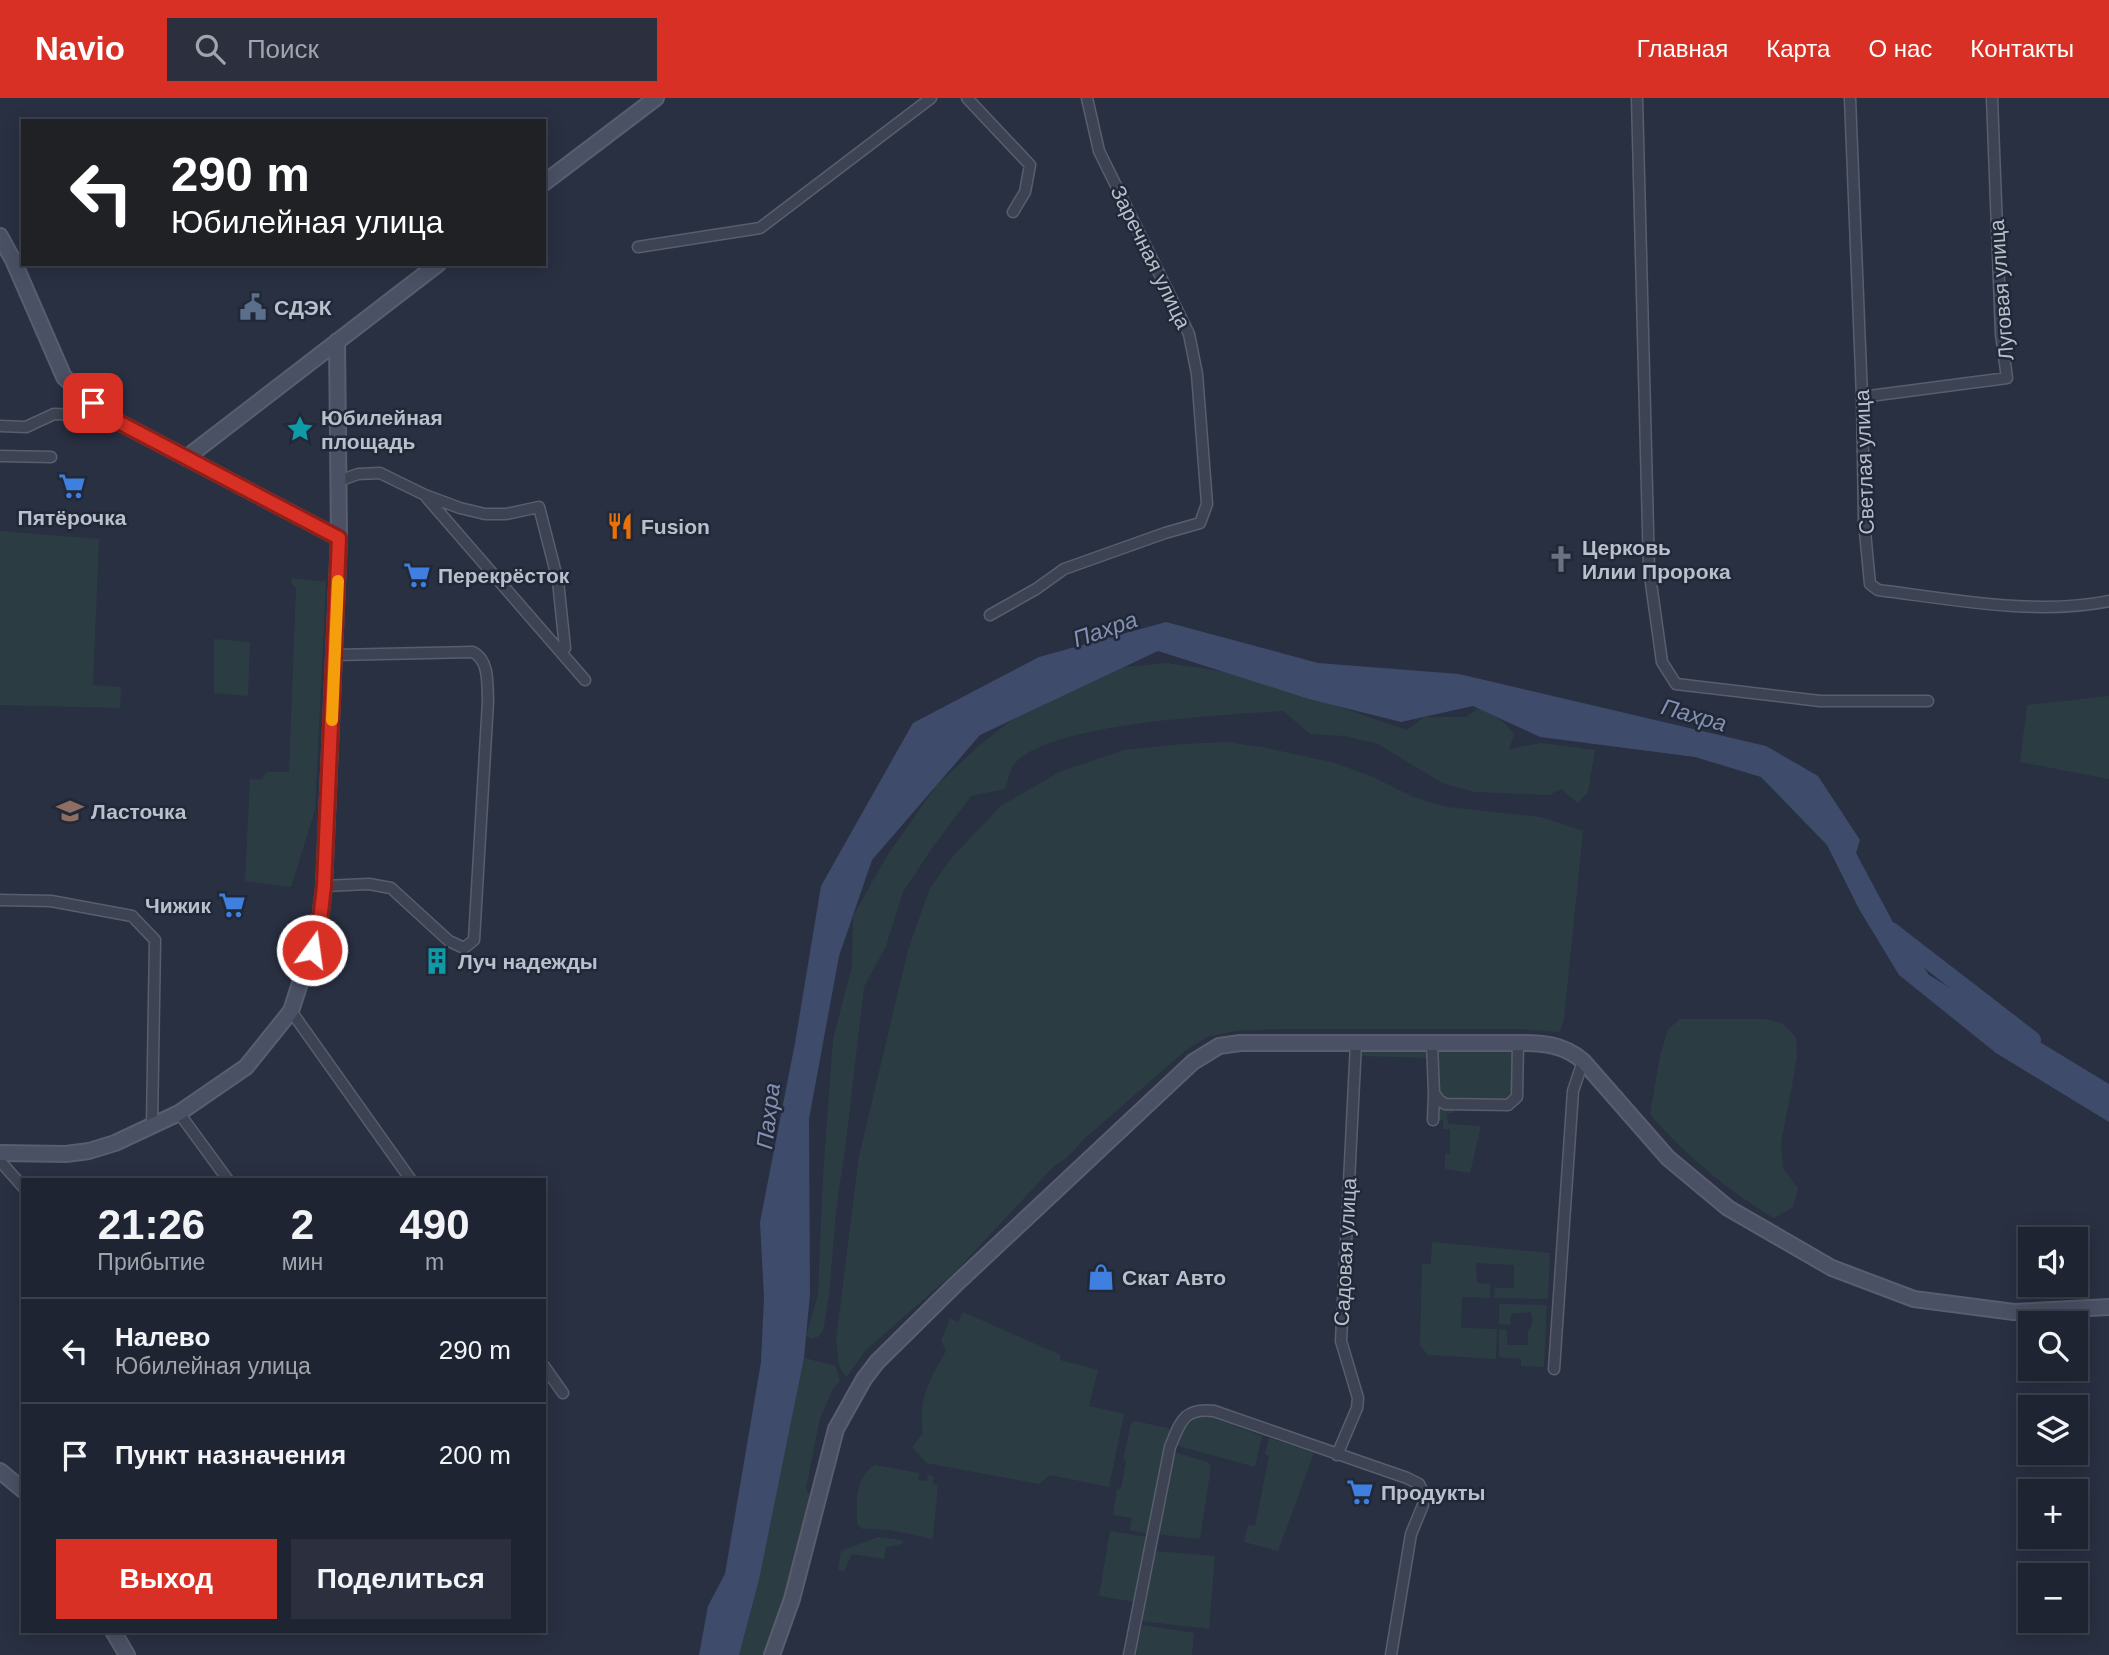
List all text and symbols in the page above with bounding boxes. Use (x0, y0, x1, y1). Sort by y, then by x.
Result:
search box (167, 18, 657, 81)
text: Navio (35, 30, 125, 67)
icon: search (191, 30, 229, 68)
text: Поиск (247, 34, 319, 64)
text: Главная (1637, 35, 1728, 62)
text: Карта (1766, 35, 1830, 62)
text: О нас (1868, 35, 1932, 62)
text: Контакты (1970, 35, 2074, 62)
icon: left (56, 147, 147, 238)
text: 290 m (171, 147, 310, 201)
street label: Заречная улица (1106, 182, 1196, 333)
text: Юбилейная улица (171, 204, 444, 240)
street label: Луговая улица (1985, 219, 2017, 361)
public building icon: СДЭК (238, 292, 268, 322)
place label: СДЭК (274, 296, 332, 319)
pin (63, 373, 123, 433)
icon: arrive (74, 384, 112, 422)
street label: Светлая улица (1850, 389, 1878, 535)
place label: Юбилейная площадь (321, 406, 443, 453)
place icon: Юбилейная площадь (285, 414, 315, 444)
supermarket icon: Пятёрочка (57, 471, 87, 501)
place label: Пятёрочка (18, 506, 127, 529)
restaurant icon: Fusion (605, 511, 635, 541)
place label: Fusion (641, 515, 710, 538)
place label: Церковь Илии Пророка (1582, 536, 1731, 583)
church icon: Церковь Илии Пророка (1546, 544, 1576, 574)
supermarket icon: Перекрёсток (402, 560, 432, 590)
place label: Перекрёсток (438, 564, 570, 587)
water label: Пахра (1069, 606, 1141, 652)
water label: Пахра (1658, 693, 1730, 737)
school or university icon: Ласточка (55, 796, 85, 826)
place label: Ласточка (91, 800, 187, 823)
supermarket icon: Чижик (217, 890, 247, 920)
place label: Чижик (145, 894, 211, 917)
position arrow (275, 913, 349, 987)
building icon: Луч надежды (422, 946, 452, 976)
place label: Луч надежды (458, 950, 598, 973)
water label: Пахра (751, 1081, 785, 1151)
street label: Садовая улица (1330, 1177, 1360, 1327)
text: 21:26 (98, 1201, 205, 1248)
text: 2 (291, 1201, 314, 1248)
text: 490 (400, 1201, 470, 1248)
map controls (2018, 1227, 2088, 1633)
button: sound (2018, 1227, 2088, 1297)
text: Прибытие (97, 1249, 205, 1275)
text: мин (282, 1249, 323, 1275)
text: m (425, 1249, 444, 1275)
shop icon: Скат Авто (1086, 1262, 1116, 1292)
place label: Скат Авто (1122, 1266, 1226, 1289)
button: search (2018, 1311, 2088, 1381)
text: Налево (115, 1322, 210, 1352)
icon: left (56, 1332, 94, 1370)
text: 290 m (439, 1335, 511, 1365)
text: Юбилейная улица (115, 1353, 311, 1379)
button: layers (2018, 1395, 2088, 1465)
icon: arrive (56, 1437, 94, 1475)
text: Пункт назначения (115, 1440, 346, 1470)
text: 200 m (439, 1440, 511, 1470)
supermarket icon: Продукты (1345, 1477, 1375, 1507)
button: + (2018, 1479, 2088, 1549)
place label: Продукты (1381, 1481, 1485, 1504)
button: Выход (56, 1539, 277, 1619)
button: Поделиться (291, 1539, 511, 1619)
button: − (2018, 1563, 2088, 1633)

